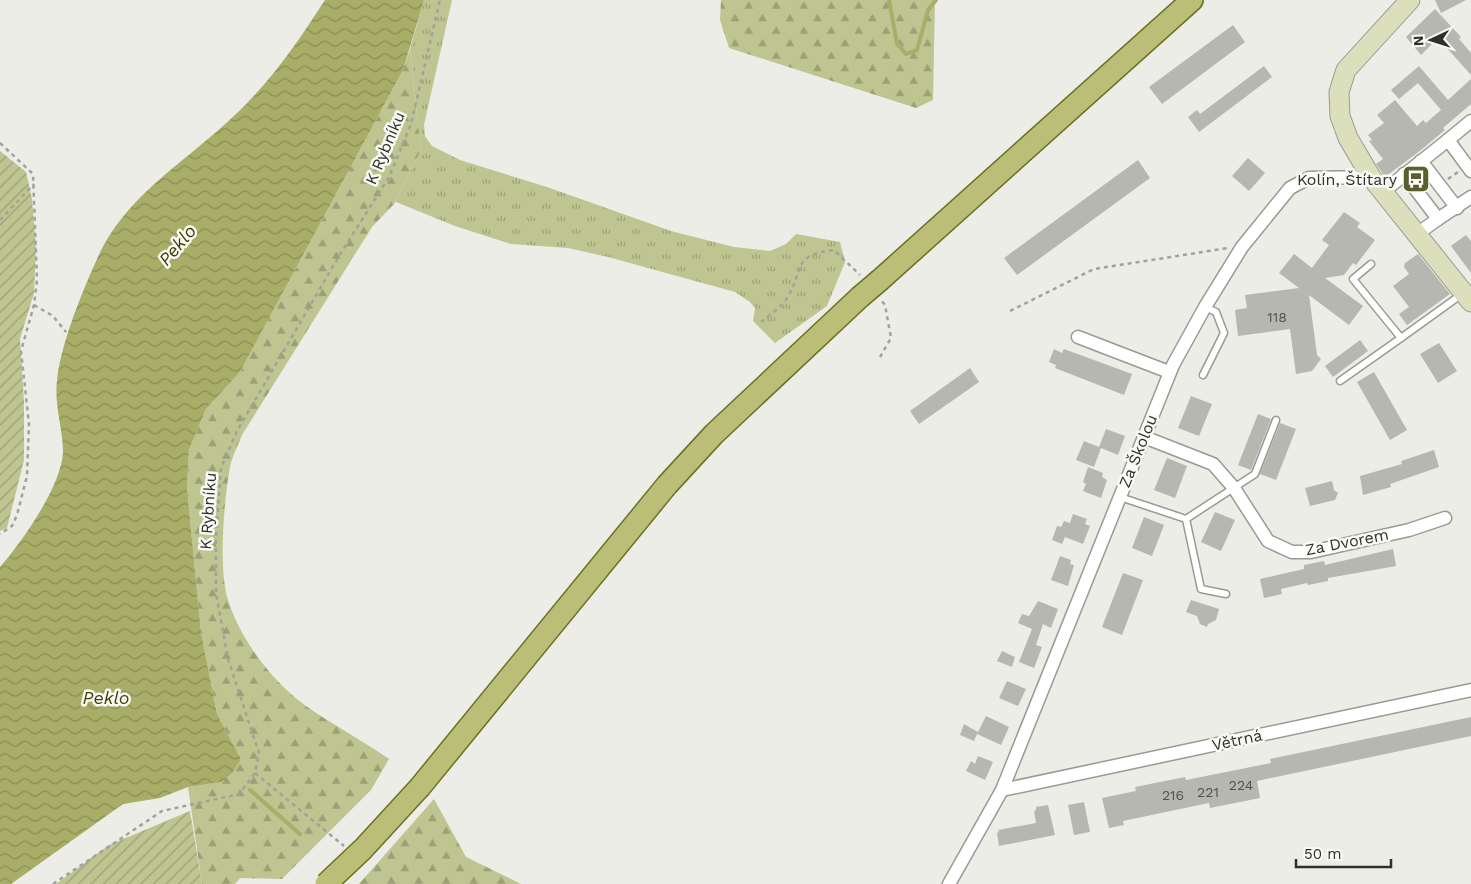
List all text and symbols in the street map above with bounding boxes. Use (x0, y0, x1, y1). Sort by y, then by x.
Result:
north arrow (1406, 15, 1456, 65)
text: N (1410, 35, 1426, 47)
street label: K Rybníku (361, 109, 409, 187)
bus stop icon: Kolín, Štítary (1401, 164, 1431, 194)
place label: Kolín, Štítary (1297, 170, 1398, 189)
water label: Peklo (154, 220, 200, 270)
house number: 118 (1267, 309, 1287, 325)
street label: Za Školou (1115, 412, 1161, 490)
street label: K Rybníku (196, 472, 220, 550)
street label: Za Dvorem (1304, 525, 1390, 559)
water label: Peklo (83, 687, 129, 708)
street label: Větrná (1210, 725, 1264, 755)
house number: 224 (1229, 777, 1253, 793)
house number: 221 (1197, 784, 1219, 800)
house number: 216 (1162, 787, 1184, 803)
scale bar (1296, 836, 1391, 868)
text: 50 m (1304, 845, 1341, 863)

